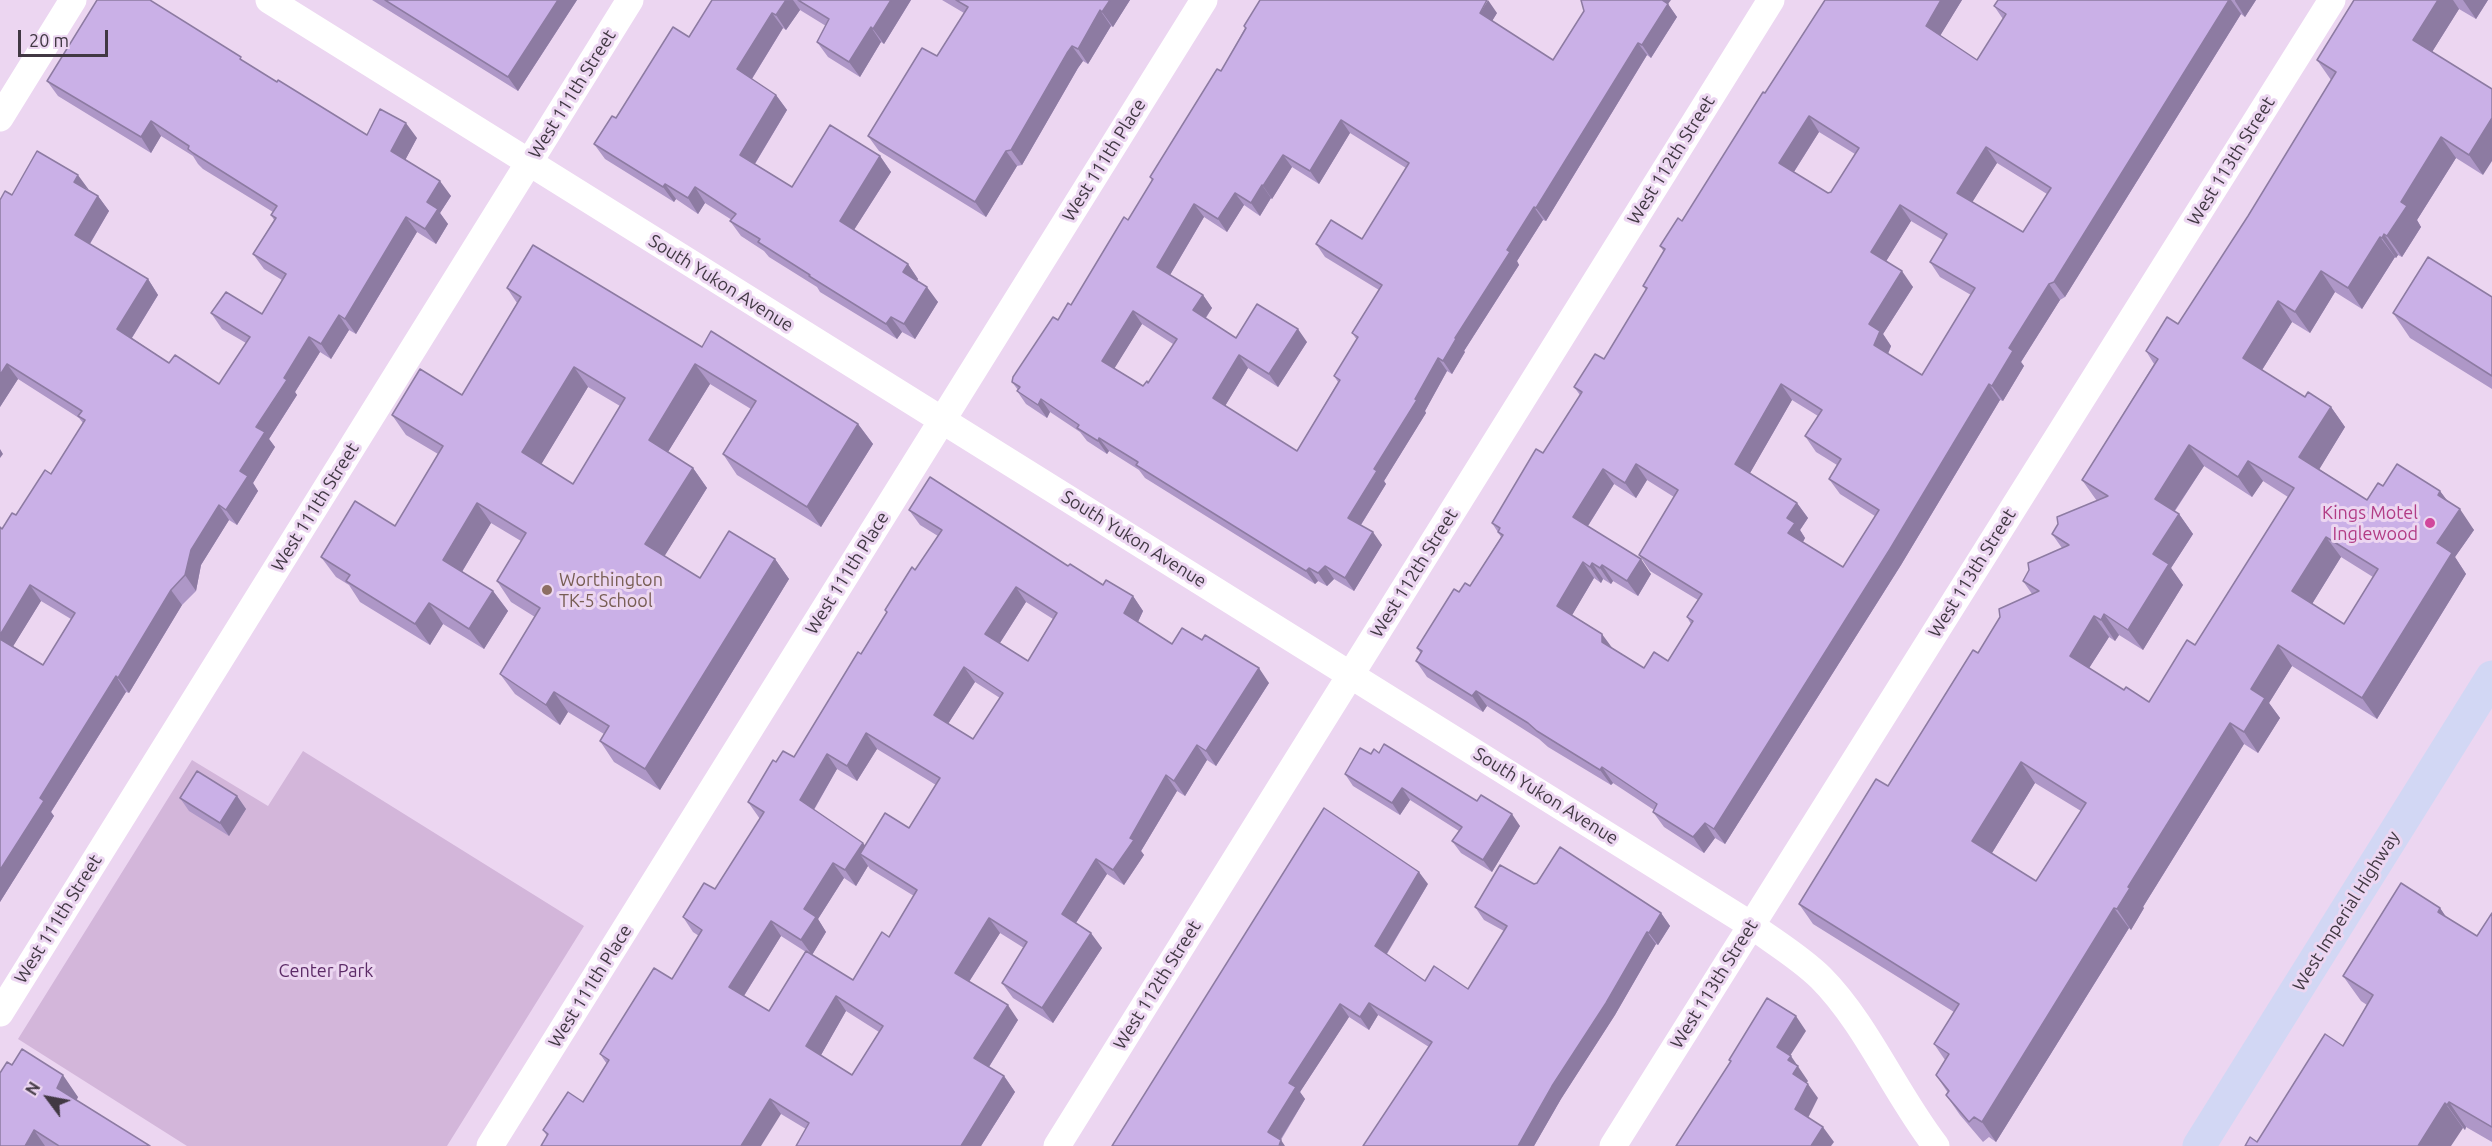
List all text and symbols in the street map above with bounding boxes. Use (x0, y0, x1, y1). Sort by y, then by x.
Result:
scale bar (21, 18, 111, 56)
street label: West 111th Street (524, 26, 620, 162)
text: 20 m (29, 30, 69, 50)
street label: West 112th Street (1623, 92, 1719, 228)
street label: West 113th Street (2183, 93, 2279, 229)
street label: West 111th Place (1058, 95, 1150, 225)
street label: South Yukon Avenue (645, 230, 797, 336)
street label: West 111th Street (267, 439, 363, 575)
street label: South Yukon Avenue (1058, 486, 1210, 592)
place label: Kings Motel Inglewood (2322, 502, 2418, 544)
street label: West 112th Street (1366, 505, 1462, 641)
street label: West 113th Street (1924, 505, 2020, 641)
street label: West 111th Place (801, 508, 893, 638)
marker: Kings Motel Inglewood (2423, 516, 2437, 530)
place label: Worthington TK-5 School (559, 569, 663, 612)
marker: Worthington TK-5 School (540, 583, 554, 597)
street label: South Yukon Avenue (1470, 743, 1622, 849)
street label: West Imperial Highway (2288, 827, 2404, 995)
street label: West 111th Street (10, 851, 106, 987)
street label: West 113th Street (1666, 916, 1762, 1052)
street label: West 112th Street (1109, 917, 1205, 1053)
street label: West 111th Place (544, 921, 636, 1051)
park label: Center Park (279, 960, 373, 982)
north arrow (18, 1068, 78, 1128)
text: N (22, 1079, 44, 1098)

